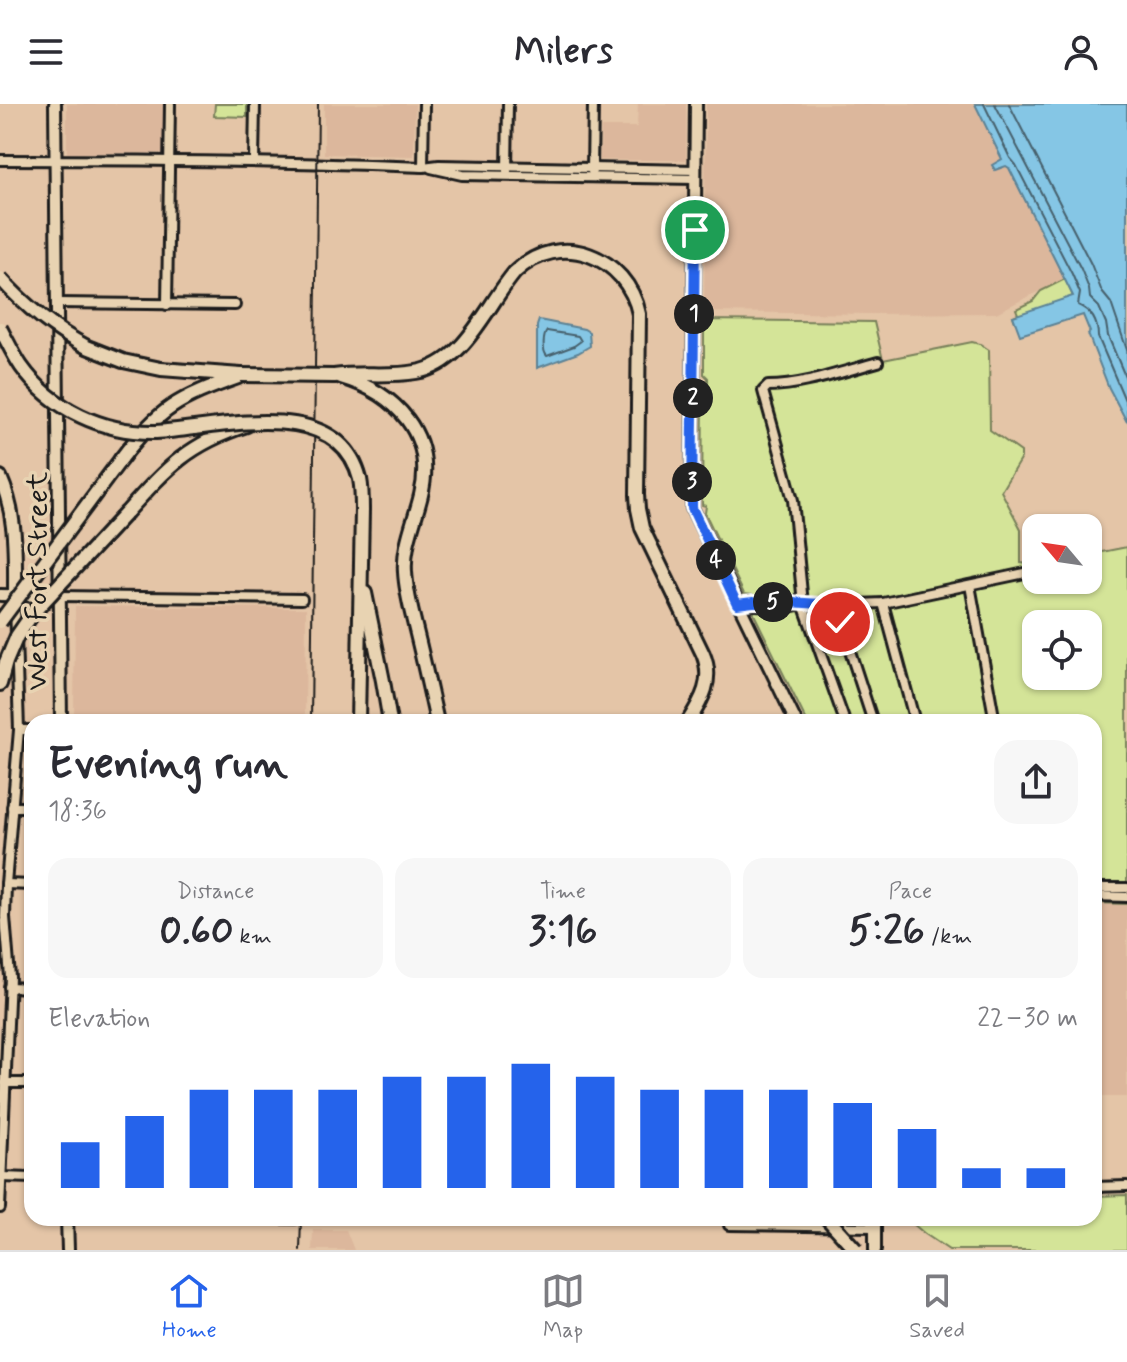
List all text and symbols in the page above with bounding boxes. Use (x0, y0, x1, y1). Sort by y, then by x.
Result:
text: Milers (514, 29, 613, 76)
icon: menu (24, 30, 68, 74)
icon: person (1059, 30, 1103, 74)
pin (661, 196, 729, 264)
icon: arrive (673, 208, 717, 252)
pin: 1 (674, 294, 714, 334)
text: 1 (689, 300, 699, 328)
pin: 2 (673, 378, 713, 418)
text: 2 (688, 384, 698, 412)
pin: 3 (672, 462, 712, 502)
text: 3 (687, 468, 697, 496)
street label: West Fort Street (18, 471, 57, 690)
north arrow (1022, 514, 1102, 594)
map controls (1022, 514, 1102, 690)
pin: 4 (696, 540, 736, 580)
text: 4 (710, 546, 722, 574)
pin: 5 (753, 582, 793, 622)
text: 5 (766, 588, 780, 616)
pin (806, 588, 874, 656)
icon: check (818, 600, 862, 644)
button: locate (1022, 610, 1102, 690)
text: Evening run (48, 736, 288, 794)
button: share (994, 740, 1078, 824)
text: 18:36 (48, 795, 107, 829)
text: Distance (177, 878, 254, 906)
text: Time (540, 878, 586, 906)
text: Pace (888, 878, 932, 906)
text: 0.60 (160, 906, 234, 958)
text: 3:16 (529, 906, 597, 958)
text: 5:26 (848, 906, 925, 958)
text: km (234, 923, 272, 951)
text: /km (925, 923, 972, 951)
text: Elevation (48, 1002, 150, 1036)
text: 22–30 m (977, 1002, 1078, 1036)
tab: Home (162, 1269, 217, 1345)
tab: Map (541, 1269, 585, 1345)
tab: Saved (909, 1269, 965, 1345)

